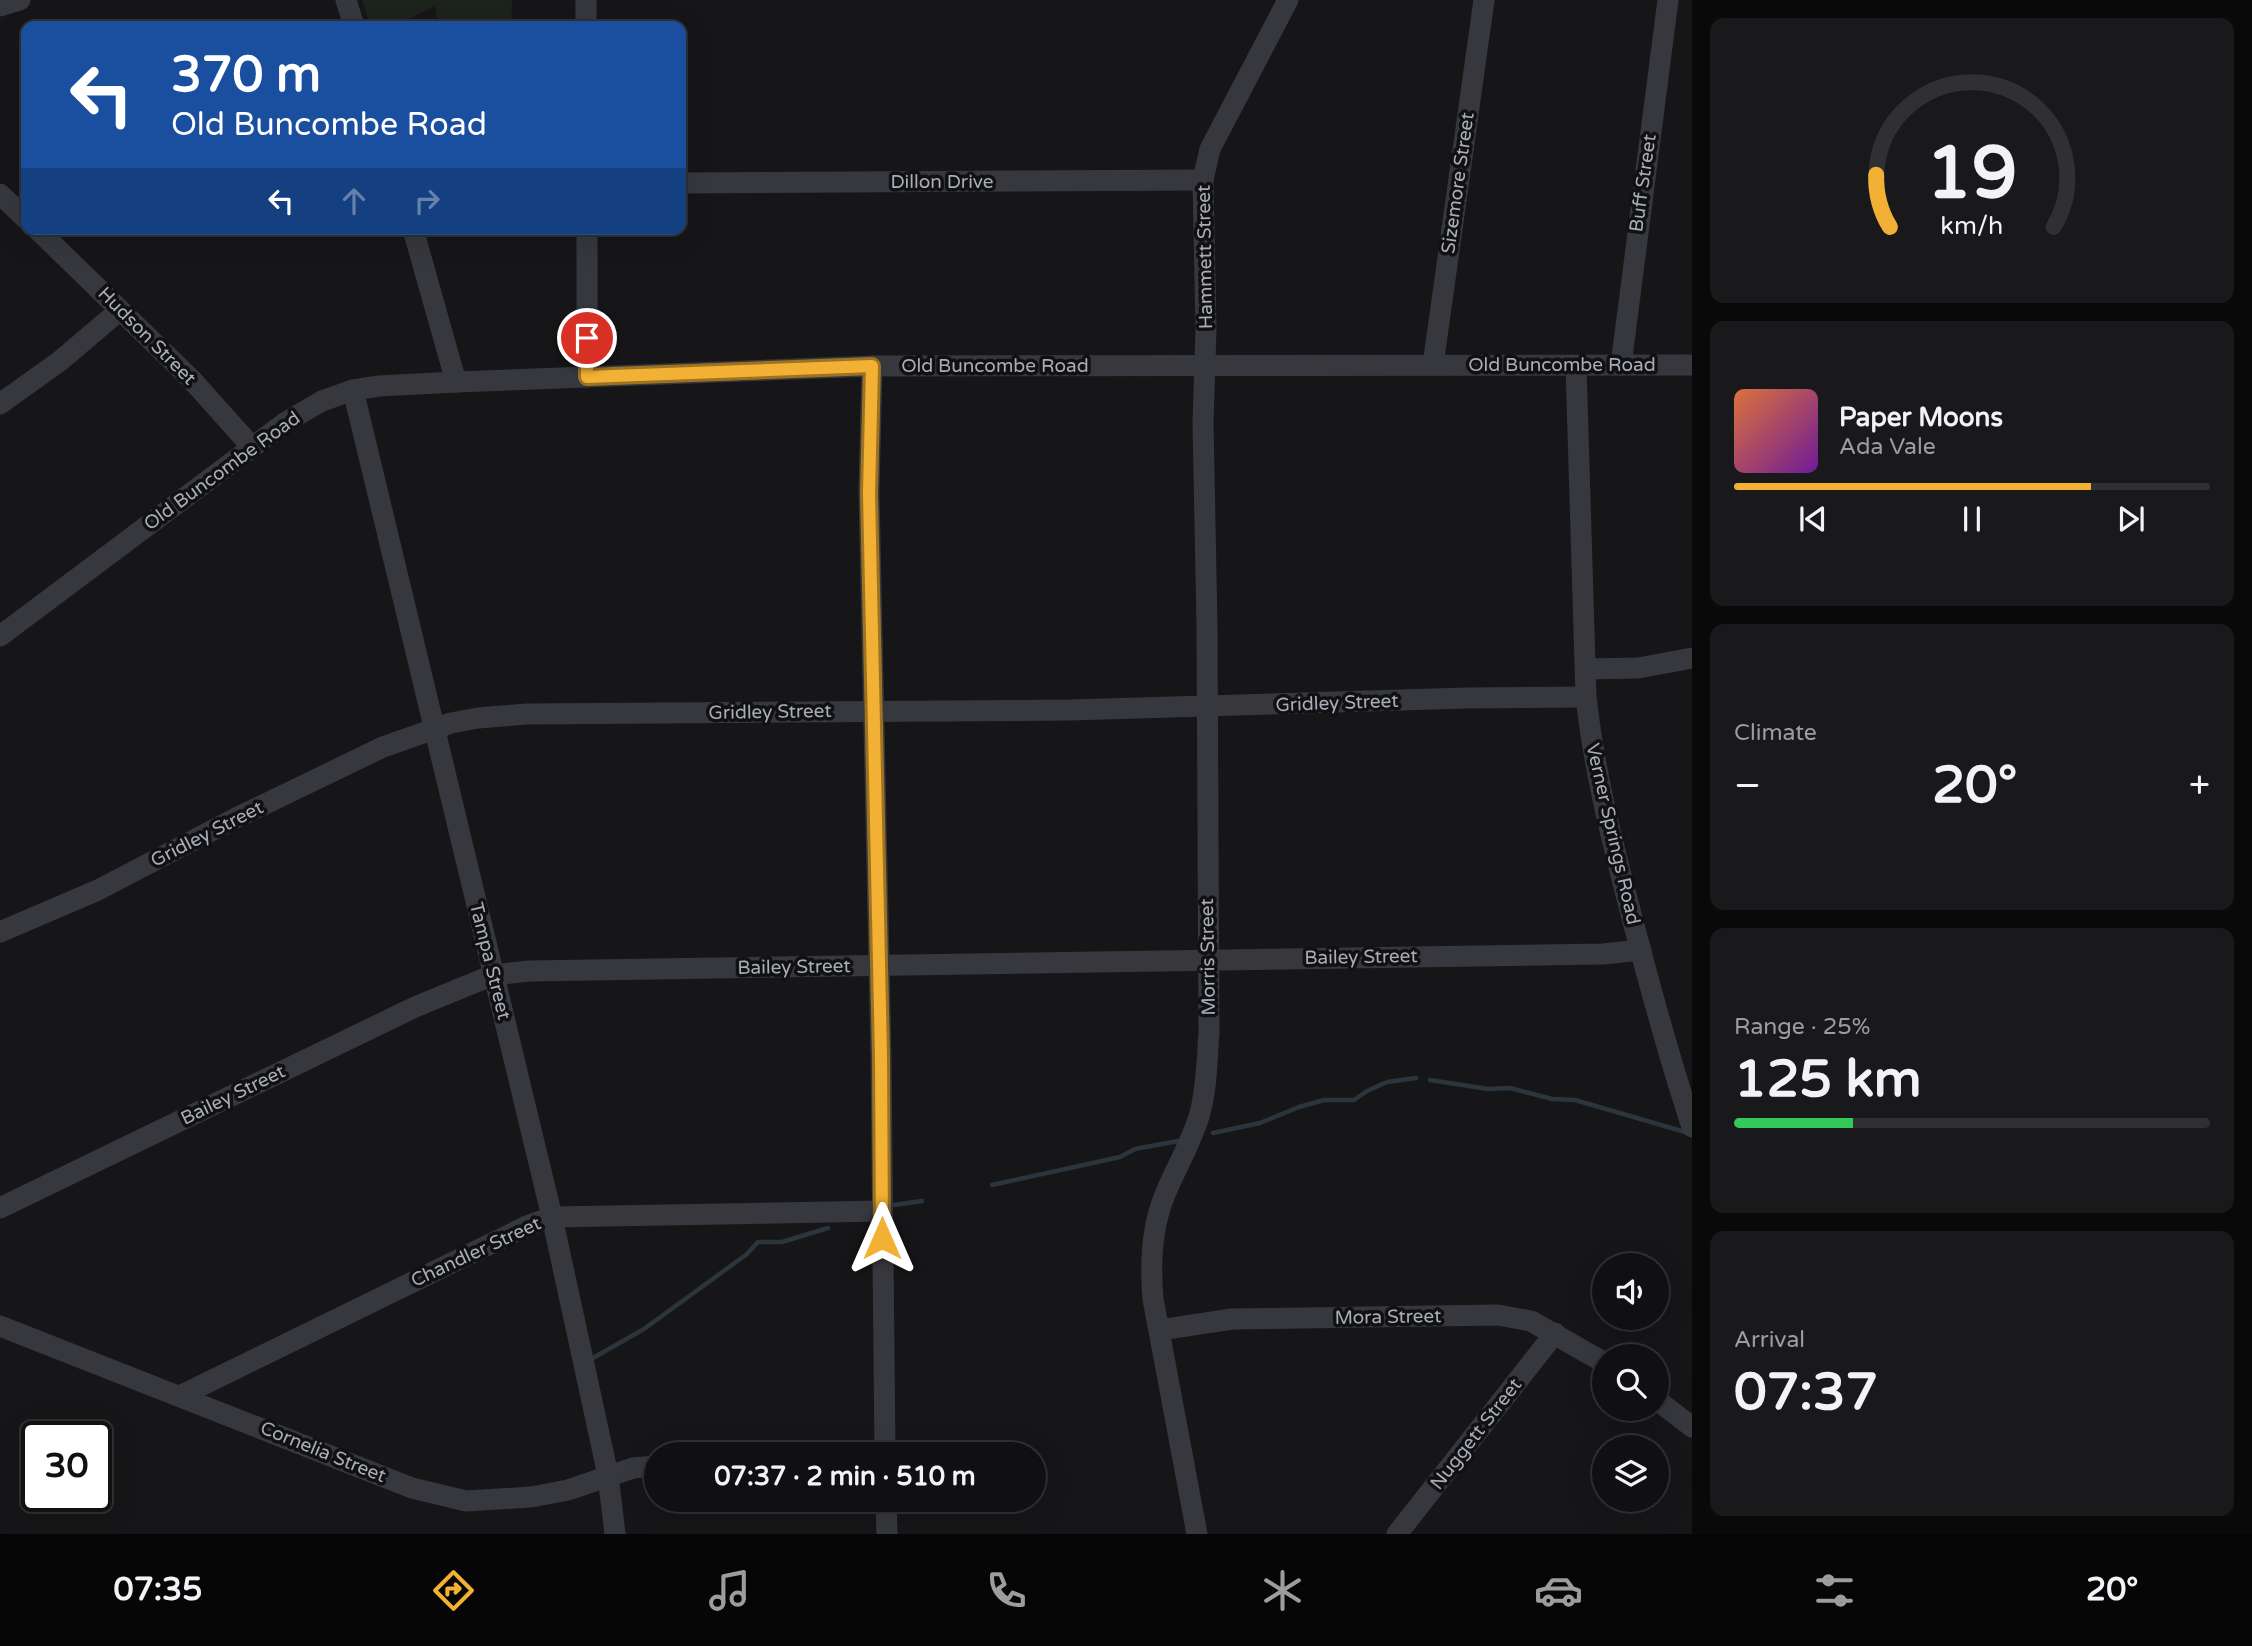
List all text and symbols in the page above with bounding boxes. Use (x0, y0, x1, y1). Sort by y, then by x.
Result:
text: 370 m (171, 46, 321, 105)
icon: left (56, 49, 147, 140)
text: Old Buncombe Road (171, 106, 487, 144)
street label: Sizemore Street (1437, 111, 1479, 255)
text: 19 (1926, 130, 2018, 218)
street label: Buff Street (1625, 133, 1661, 233)
street label: Dillon Drive (890, 171, 994, 193)
icon: left (262, 182, 300, 220)
icon: ahead (335, 182, 373, 220)
icon: right (408, 182, 446, 220)
street label: Hammett Street (1193, 185, 1217, 329)
text: km/h (1941, 210, 2003, 240)
street label: Hudson Street (94, 283, 200, 389)
pin (557, 308, 617, 368)
icon: arrive (568, 319, 606, 357)
street label: Old Buncombe Road (1468, 354, 1656, 376)
street label: Old Buncombe Road (901, 355, 1089, 377)
text: Paper Moons (1839, 402, 2003, 433)
street label: Old Buncombe Road (140, 407, 304, 535)
text: Ada Vale (1839, 433, 1936, 461)
icon: previous (1794, 500, 1832, 538)
icon: pause (1953, 500, 1991, 538)
icon: next (2112, 500, 2150, 538)
street label: Gridley Street (1275, 690, 1399, 716)
street label: Gridley Street (708, 700, 832, 724)
text: Climate (1734, 719, 1817, 747)
street label: Verner Springs Road (1581, 741, 1645, 927)
text: 20° (1932, 754, 2017, 817)
text: − (1734, 763, 1761, 809)
text: + (2189, 763, 2210, 809)
street label: Gridley Street (147, 796, 267, 872)
street label: Morris Street (1196, 898, 1220, 1016)
street label: Tampa Street (465, 900, 515, 1022)
street label: Bailey Street (1304, 945, 1418, 969)
street label: Bailey Street (737, 955, 851, 979)
text: Range · 25% (1734, 1013, 1870, 1041)
text: 125 km (1734, 1048, 1922, 1111)
street label: Bailey Street (177, 1060, 289, 1130)
position arrow (845, 1201, 919, 1275)
street label: Chandler Street (407, 1212, 545, 1292)
map controls (1592, 1253, 1669, 1512)
button: sound (1592, 1253, 1669, 1330)
street label: Mora Street (1334, 1305, 1442, 1329)
text: Arrival (1734, 1326, 1805, 1354)
button: search (1592, 1344, 1669, 1421)
text: 07:37 (1734, 1361, 1878, 1424)
street label: Nuggett Street (1426, 1374, 1526, 1494)
street label: Cornelia Street (257, 1417, 389, 1487)
speed limit sign: 30 (21, 1421, 112, 1512)
button: layers (1592, 1435, 1669, 1512)
text: 07:37 · 2 min · 510 m (714, 1461, 976, 1492)
icon: directions (429, 1566, 478, 1615)
icon: music (705, 1566, 754, 1615)
icon: phone (982, 1566, 1031, 1615)
icon: climate (1258, 1566, 1307, 1615)
icon: car (1534, 1566, 1583, 1615)
icon: filters (1810, 1566, 1859, 1615)
text: 07:35 (114, 1571, 202, 1609)
text: 20° (2086, 1571, 2138, 1609)

